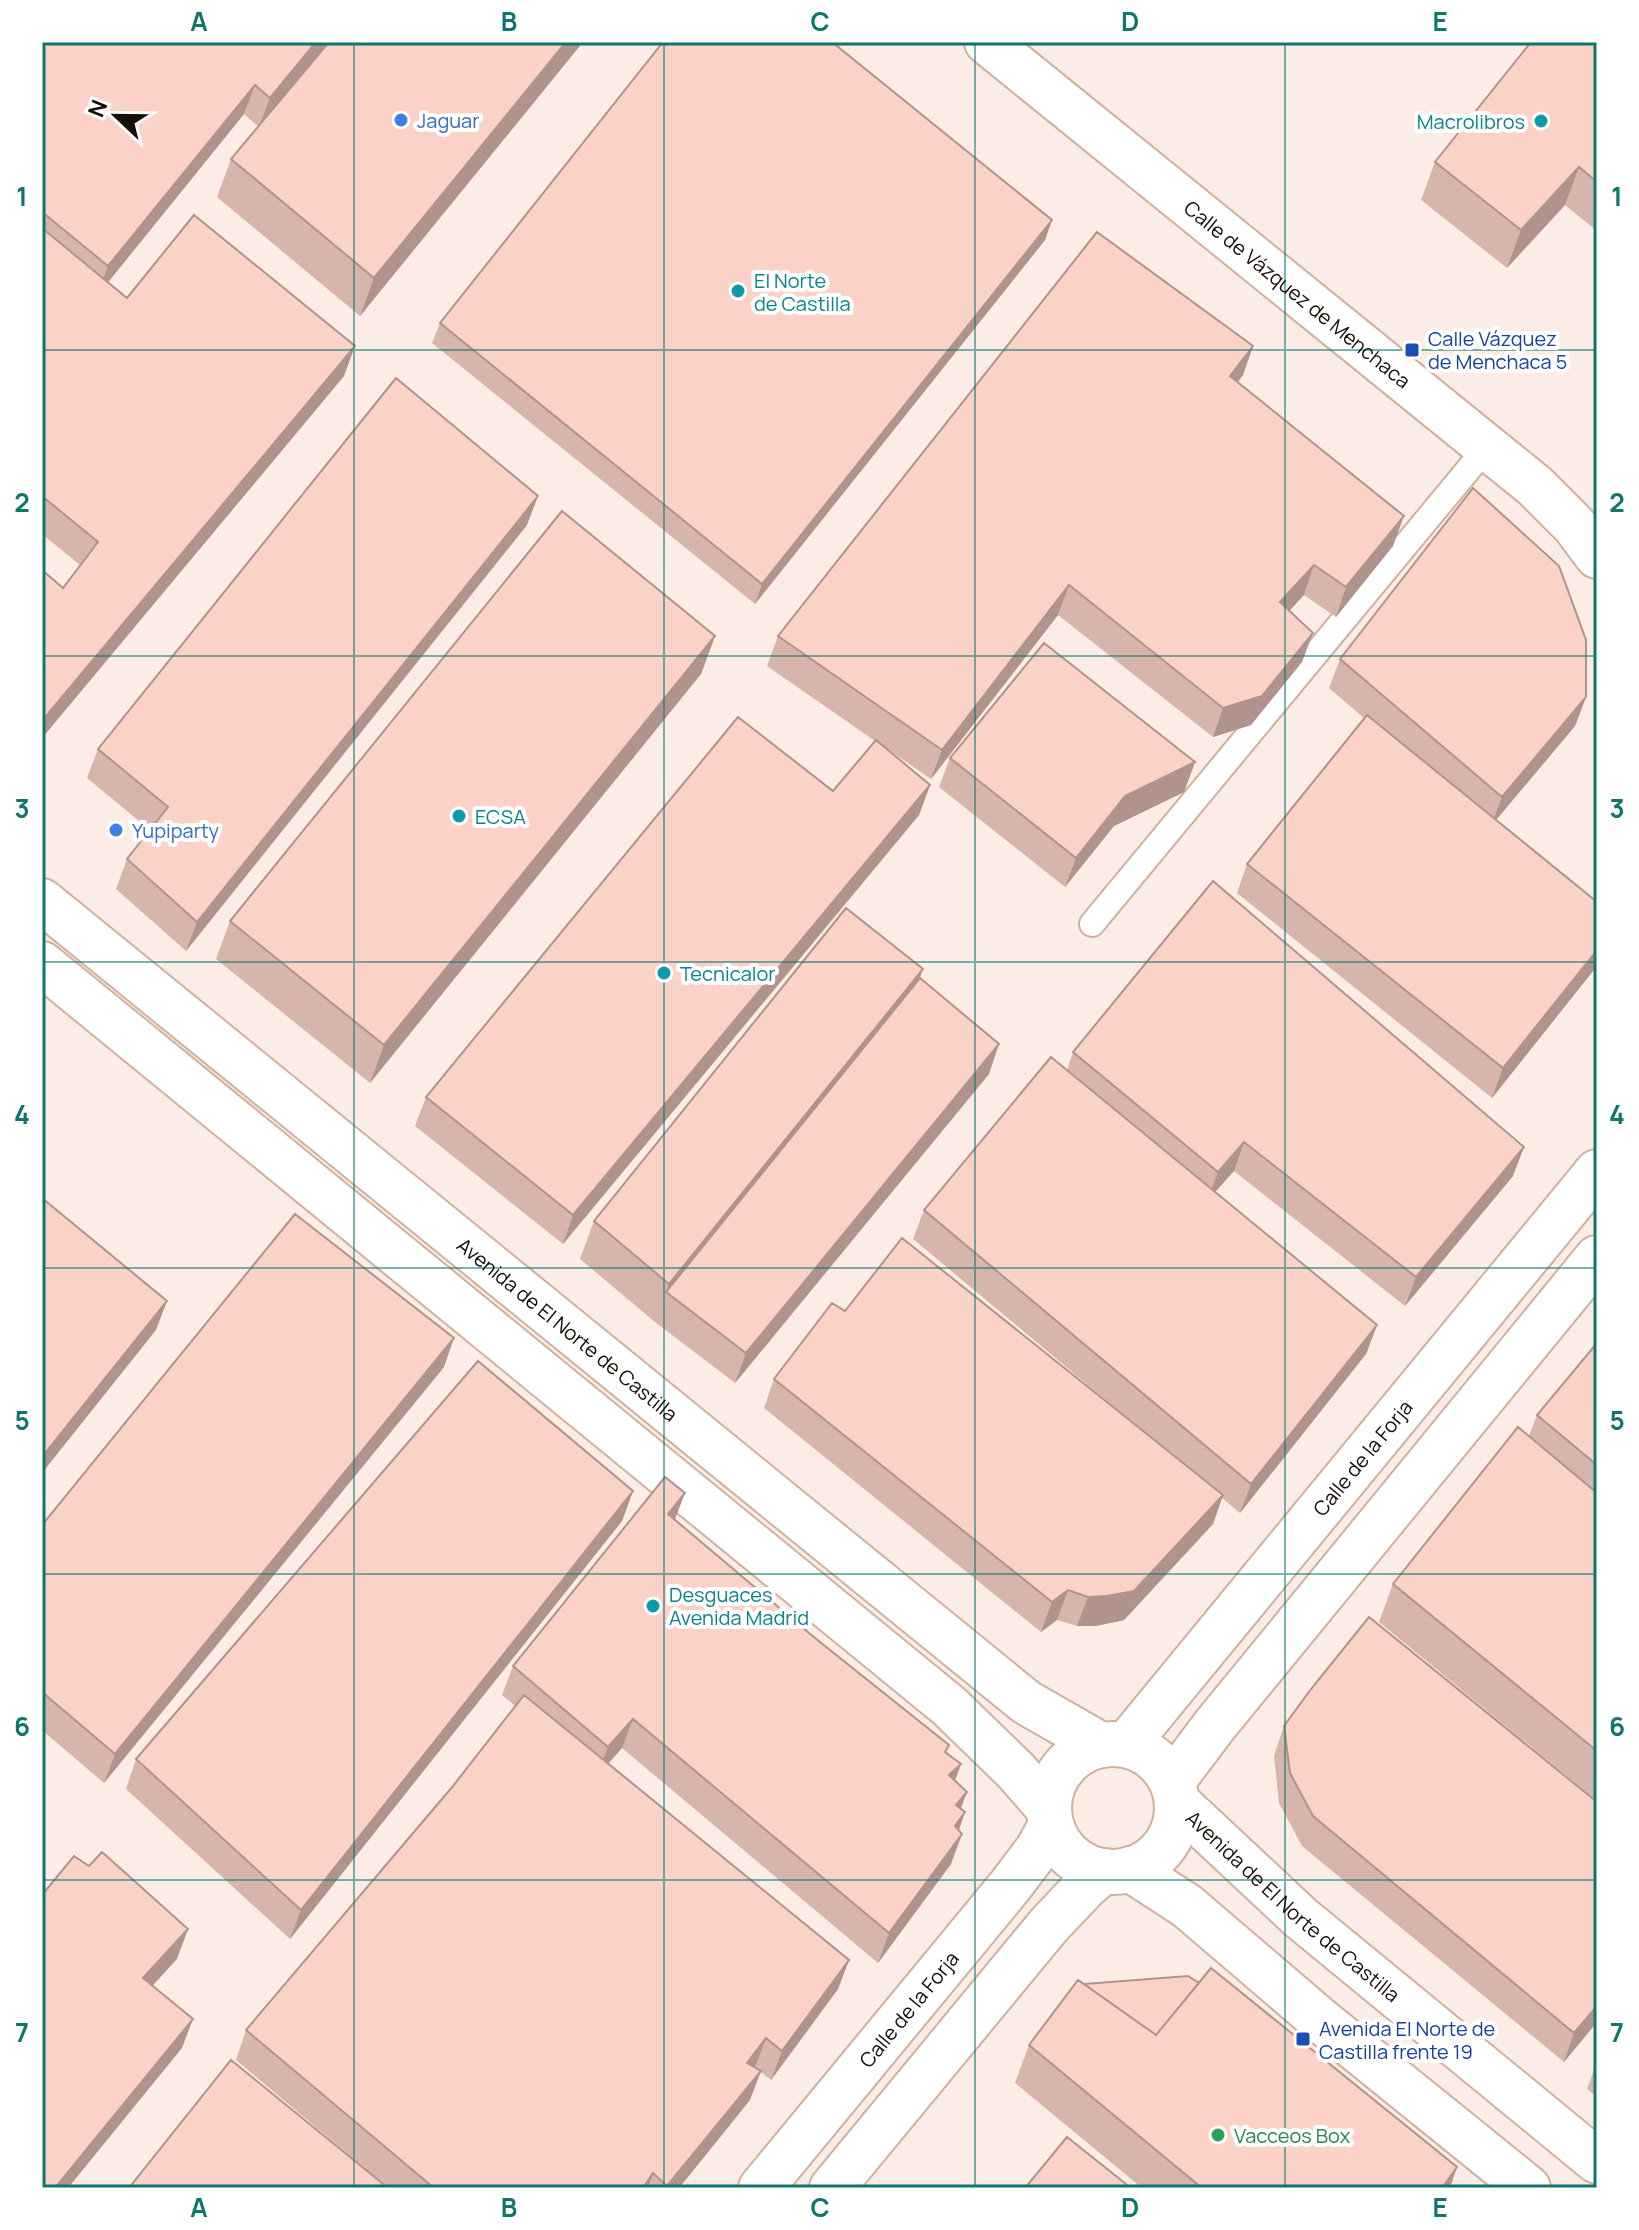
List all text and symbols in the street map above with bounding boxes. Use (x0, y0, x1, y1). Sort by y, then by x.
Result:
text: A (190, 3, 208, 39)
text: B (501, 3, 517, 39)
text: C (810, 3, 830, 39)
text: D (1121, 3, 1139, 39)
text: E (1432, 3, 1448, 39)
north arrow (76, 76, 156, 156)
text: N (81, 96, 114, 121)
place label: Jaguar (417, 107, 479, 134)
place label: Macrolibros (1417, 108, 1525, 135)
marker: Jaguar (392, 111, 410, 129)
marker: Macrolibros (1532, 112, 1550, 130)
text: 1 (16, 178, 28, 214)
text: 1 (1611, 178, 1623, 214)
street label: Calle de Vázquez de Menchaca (1179, 194, 1417, 394)
place label: El Norte de Castilla (754, 267, 851, 317)
marker: El Norte de Castilla (729, 282, 747, 300)
place label: Calle Vázquez de Menchaca 5 (1428, 325, 1567, 375)
marker: Calle Vázquez de Menchaca 5 (1403, 341, 1421, 359)
text: 2 (14, 484, 30, 520)
text: 2 (1609, 484, 1625, 520)
text: 3 (14, 790, 30, 826)
text: 3 (1609, 790, 1625, 826)
place label: ECSA (475, 803, 526, 830)
marker: ECSA (450, 807, 468, 825)
place label: Yupiparty (132, 817, 220, 844)
marker: Yupiparty (107, 821, 125, 839)
place label: Tecnicalor (680, 960, 775, 987)
marker: Tecnicalor (655, 964, 673, 982)
text: 4 (14, 1096, 30, 1132)
text: 4 (1609, 1096, 1625, 1132)
street label: Avenida de El Norte de Castilla (452, 1231, 684, 1427)
street label: Calle de la Forja (1306, 1394, 1418, 1521)
text: 5 (14, 1402, 30, 1438)
text: 5 (1609, 1402, 1625, 1438)
place label: Desguaces Avenida Madrid (669, 1581, 809, 1631)
marker: Desguaces Avenida Madrid (644, 1597, 662, 1615)
text: 6 (14, 1708, 30, 1744)
text: 6 (1609, 1708, 1625, 1744)
street label: Avenida de El Norte de Castilla (1181, 1804, 1406, 2008)
street label: Calle de la Forja (853, 1945, 964, 2073)
text: 7 (15, 2014, 29, 2050)
text: 7 (1610, 2014, 1624, 2050)
place label: Avenida El Norte de Castilla frente 19 (1319, 2015, 1495, 2065)
marker: Avenida El Norte de Castilla frente 19 (1294, 2030, 1312, 2048)
place label: Vacceos Box (1234, 2122, 1351, 2149)
marker: Vacceos Box (1209, 2126, 1227, 2144)
text: A (190, 2189, 208, 2225)
text: B (501, 2189, 517, 2225)
text: C (810, 2189, 830, 2225)
text: D (1121, 2189, 1139, 2225)
text: E (1432, 2189, 1448, 2225)

